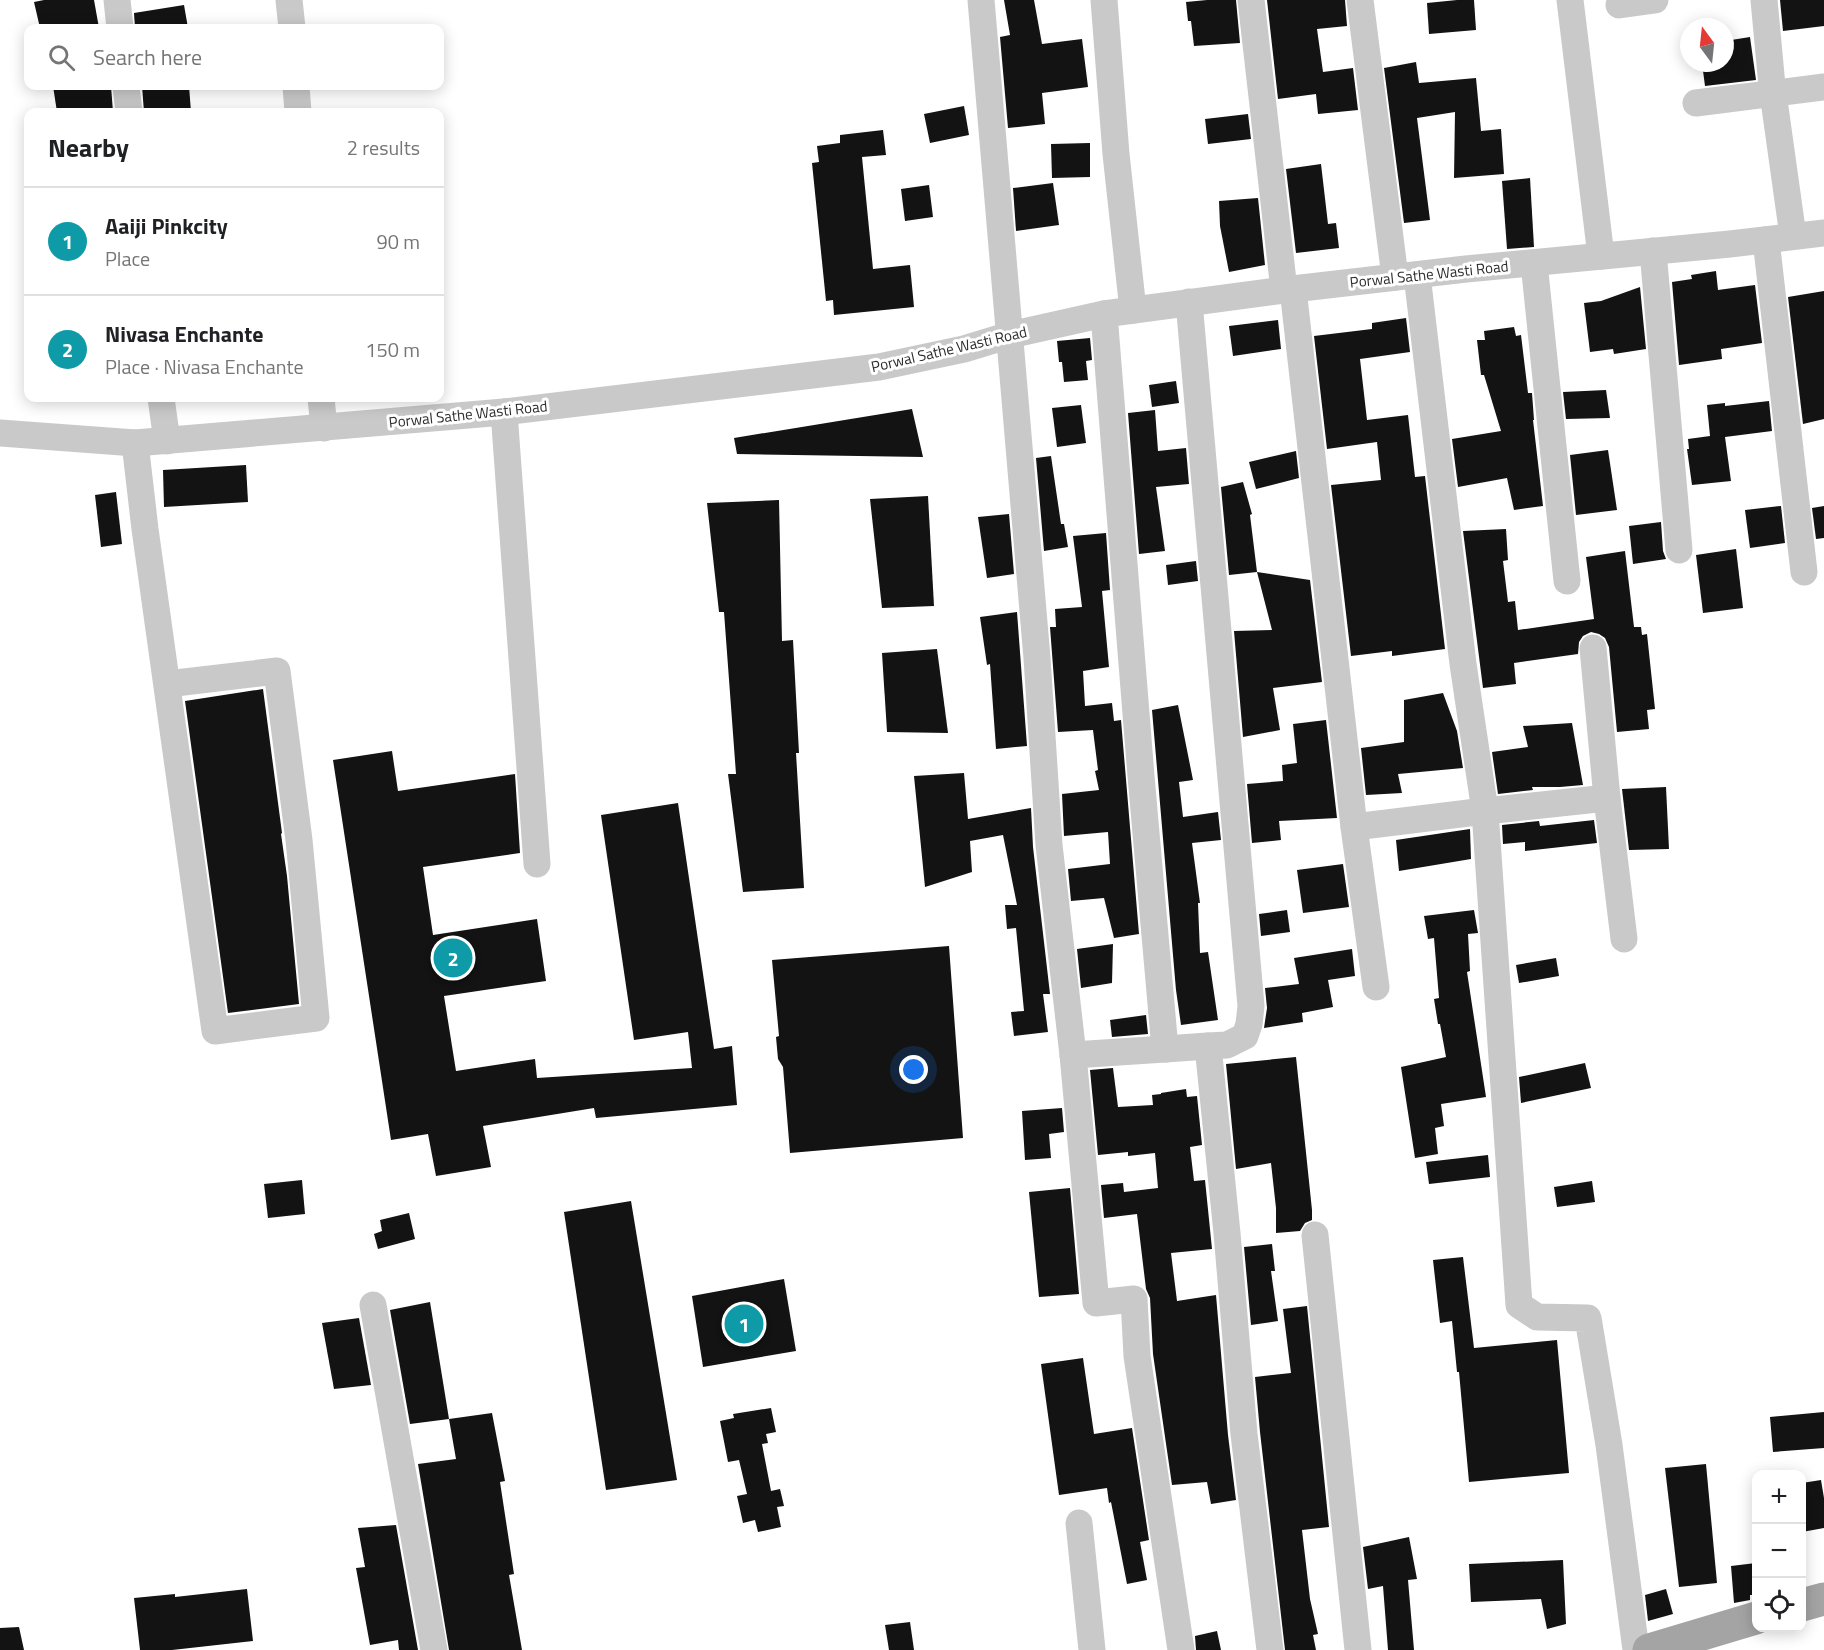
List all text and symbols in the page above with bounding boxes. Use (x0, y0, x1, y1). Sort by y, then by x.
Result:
north arrow (1680, 18, 1734, 72)
search box (24, 24, 444, 90)
text: Search here (93, 40, 202, 74)
icon: search (45, 41, 78, 74)
text: Nearby (48, 128, 129, 167)
text: 2 results (347, 132, 420, 163)
text: Aaiji Pinkcity (105, 209, 228, 243)
text: 1 (62, 226, 73, 257)
text: 90 m (376, 226, 420, 257)
text: Place (105, 243, 150, 274)
street label: Porwal Sathe Wasti Road (1349, 254, 1509, 294)
text: Nivasa Enchante (105, 317, 263, 351)
street label: Porwal Sathe Wasti Road (869, 320, 1029, 378)
text: 2 (62, 334, 73, 365)
text: 150 m (365, 334, 420, 365)
text: Place · Nivasa Enchante (105, 351, 304, 382)
street label: Porwal Sathe Wasti Road (388, 394, 548, 434)
pin: 2 (434, 936, 472, 980)
your location (899, 1055, 928, 1084)
pin: 1 (724, 1302, 764, 1346)
map controls (1752, 1470, 1806, 1632)
button: + (1752, 1470, 1806, 1524)
button: − (1752, 1524, 1806, 1578)
button: locate (1752, 1578, 1806, 1632)

